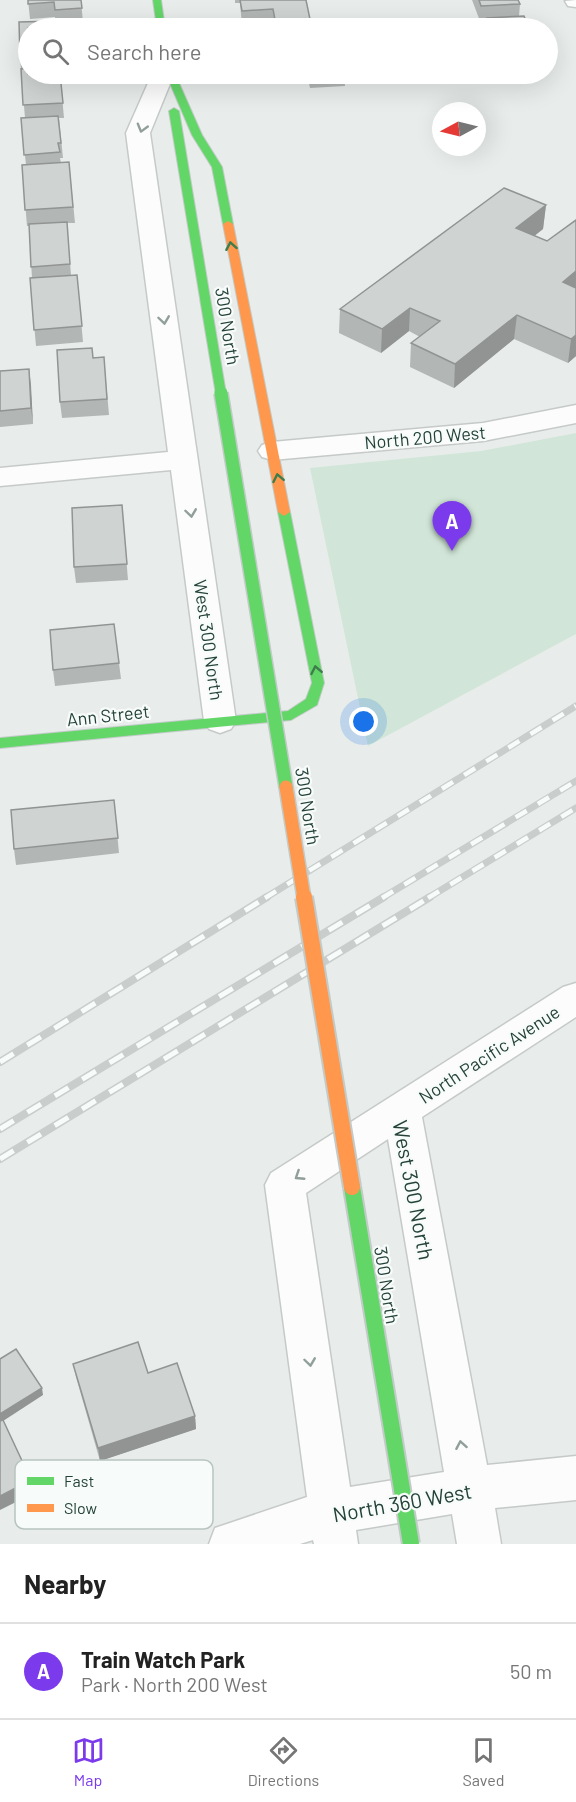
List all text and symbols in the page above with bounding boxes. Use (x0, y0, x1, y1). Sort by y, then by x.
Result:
search box (18, 18, 558, 84)
icon: search (39, 35, 72, 68)
text: Search here (87, 38, 201, 64)
north arrow (432, 102, 486, 156)
one-way arrow (136, 122, 149, 132)
one-way arrow (225, 241, 238, 251)
street label: 300 North (211, 286, 245, 366)
one-way arrow (158, 316, 170, 325)
street label: North 200 West (363, 421, 487, 453)
one-way arrow (272, 474, 285, 484)
pin: A (432, 502, 472, 551)
one-way arrow (185, 509, 197, 518)
street label: West 300 North (190, 578, 228, 702)
one-way arrow (310, 665, 323, 675)
street label: Ann Street (66, 700, 150, 730)
your location (349, 707, 378, 736)
street label: 300 North (291, 766, 325, 846)
street label: North Pacific Avenue (414, 1000, 564, 1108)
street label: West 300 North (388, 1118, 440, 1262)
one-way arrow (295, 1169, 306, 1180)
street label: 300 North (370, 1245, 404, 1325)
one-way arrow (304, 1357, 316, 1366)
one-way arrow (455, 1440, 468, 1450)
legend (15, 1460, 213, 1529)
text: Fast (64, 1471, 94, 1490)
street label: North 360 West (331, 1477, 473, 1527)
text: Slow (64, 1498, 97, 1517)
text: Nearby (24, 1568, 106, 1599)
text: Train Watch Park (81, 1646, 245, 1672)
text: A (37, 1659, 50, 1683)
text: 50 m (510, 1659, 552, 1683)
text: Park · North 200 West (81, 1672, 268, 1696)
tab: Map (72, 1734, 105, 1789)
tab: Directions (248, 1734, 319, 1789)
tab: Saved (462, 1734, 504, 1789)

